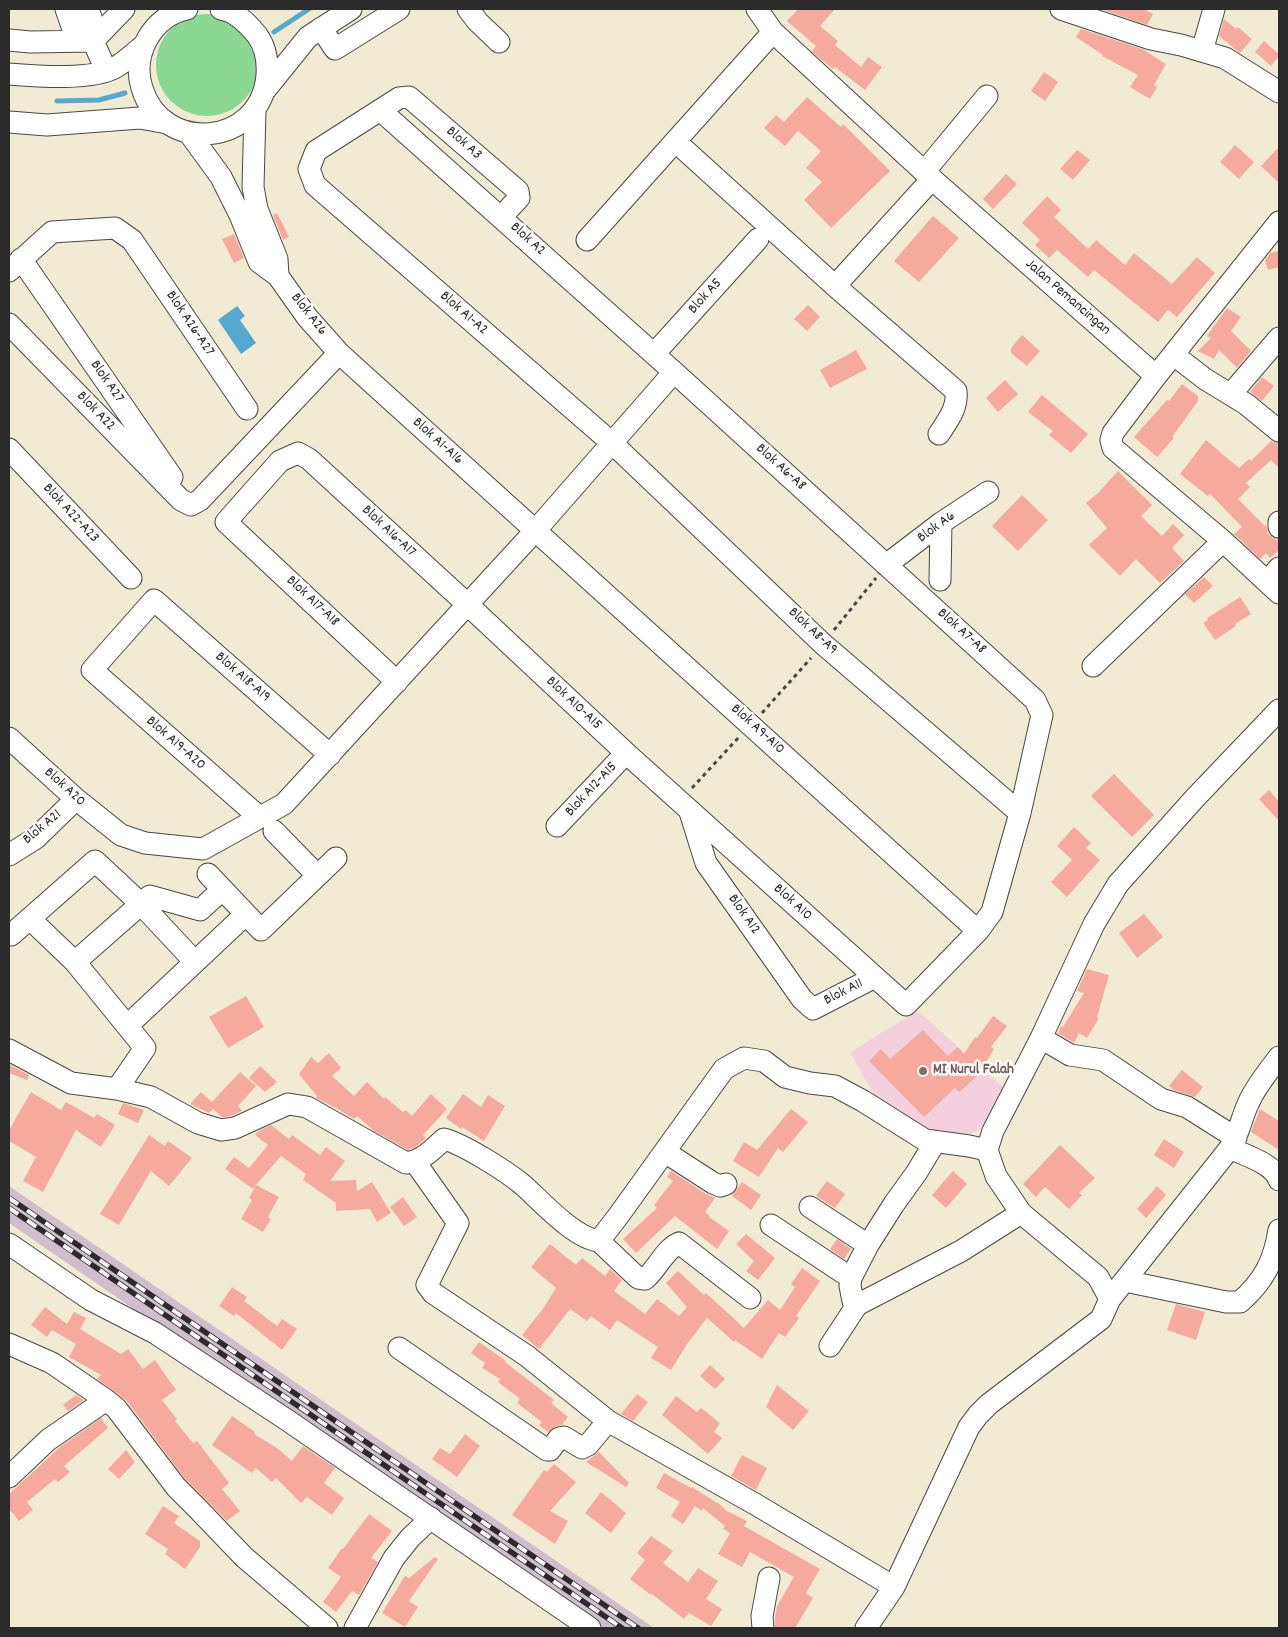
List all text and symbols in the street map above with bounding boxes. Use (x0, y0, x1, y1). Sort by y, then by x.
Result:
street label: Blok A3 (441, 123, 485, 165)
street label: Blok A2 (505, 219, 549, 261)
street label: Jalan Pemancingan (1021, 256, 1113, 340)
street label: Blok A5 (685, 275, 727, 319)
street label: Blok A26-A27 (161, 288, 217, 360)
street label: Blok A1-A2 (435, 288, 491, 340)
street label: Blok A26 (286, 290, 330, 340)
street label: Blok A27 (85, 357, 127, 407)
street label: Blok A22 (72, 388, 118, 436)
street label: Blok A1-A16 (408, 414, 466, 470)
street label: Blok A6-A8 (751, 441, 809, 495)
street label: Blok A22-A23 (38, 481, 102, 547)
street label: Blok A16-A17 (357, 502, 419, 562)
street label: Blok A6 (915, 508, 959, 548)
street label: Blok A17-A18 (281, 573, 343, 631)
street label: Blok A8-A9 (783, 605, 841, 659)
street label: Blok A7-A8 (933, 605, 989, 659)
street label: Blok A18-A19 (210, 649, 274, 707)
street label: Blok A10-A15 (541, 674, 605, 734)
street label: Blok A9-A10 (726, 701, 788, 759)
street label: Blok A19-A20 (141, 713, 209, 775)
street label: Blok A12-A15 (562, 759, 622, 821)
street label: Blok A20 (39, 765, 89, 811)
street label: Blok A21 (20, 807, 66, 849)
street label: Blok A10 (769, 881, 815, 925)
street label: Blok A12 (723, 891, 763, 939)
street label: Blok A11 (821, 976, 867, 1010)
place label: MI Nurul Falah (933, 1062, 1014, 1080)
marker: MI Nurul Falah (917, 1065, 929, 1077)

